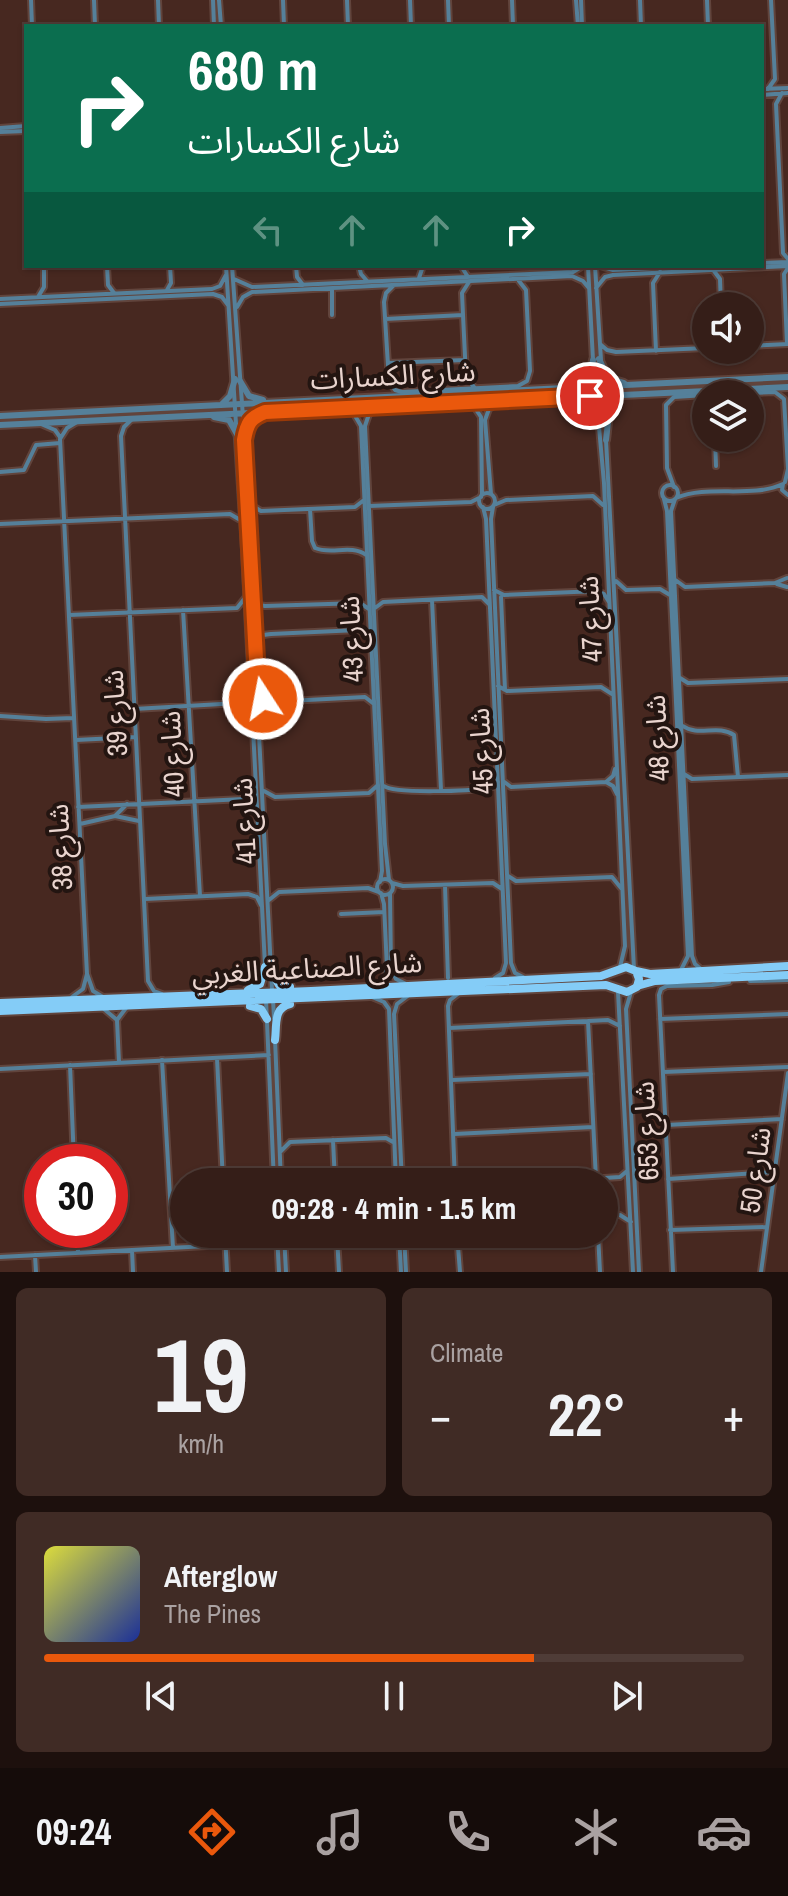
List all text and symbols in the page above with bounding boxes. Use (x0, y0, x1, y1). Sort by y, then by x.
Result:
text: 680 m (188, 32, 318, 107)
icon: right (56, 56, 160, 160)
text: شارع الكسارات (188, 116, 400, 164)
icon: left (246, 208, 290, 252)
icon: ahead (330, 208, 374, 252)
icon: ahead (414, 208, 458, 252)
icon: right (498, 208, 542, 252)
map controls (692, 292, 764, 452)
button: sound (692, 292, 764, 364)
street label: شارع الكسارات (310, 352, 477, 400)
pin (556, 362, 624, 430)
icon: arrive (568, 374, 612, 418)
button: layers (692, 380, 764, 452)
street label: شارع 47 (569, 575, 613, 663)
street label: شارع 43 (330, 595, 374, 683)
position arrow (221, 657, 305, 741)
street label: شارع 39 (94, 669, 138, 757)
street label: شارع 48 (636, 694, 680, 782)
street label: شارع 45 (460, 707, 504, 795)
street label: شارع 40 (151, 710, 195, 798)
street label: شارع 41 (223, 777, 267, 865)
street label: شارع 38 (39, 803, 83, 891)
street label: شارع الصناعية الغربي (191, 943, 423, 996)
street label: شارع 653 (624, 1080, 670, 1182)
street label: شارع 50 (730, 1125, 782, 1216)
speed limit sign: 30 (24, 1144, 128, 1248)
text: 09:28 · 4 min · 1.5 km (272, 1188, 516, 1228)
text: 19 (154, 1304, 248, 1444)
text: Climate (430, 1335, 503, 1370)
text: 22° (548, 1374, 626, 1455)
text: − (430, 1385, 451, 1445)
text: + (723, 1385, 744, 1445)
text: km/h (178, 1426, 224, 1461)
text: Afterglow (164, 1556, 277, 1596)
text: The Pines (164, 1596, 261, 1631)
icon: previous (139, 1674, 183, 1718)
icon: pause (372, 1674, 416, 1718)
icon: next (605, 1674, 649, 1718)
icon: directions (184, 1804, 240, 1860)
icon: music (312, 1804, 368, 1860)
icon: phone (440, 1804, 496, 1860)
icon: climate (568, 1804, 624, 1860)
icon: car (696, 1804, 752, 1860)
text: 09:24 (36, 1808, 112, 1856)

